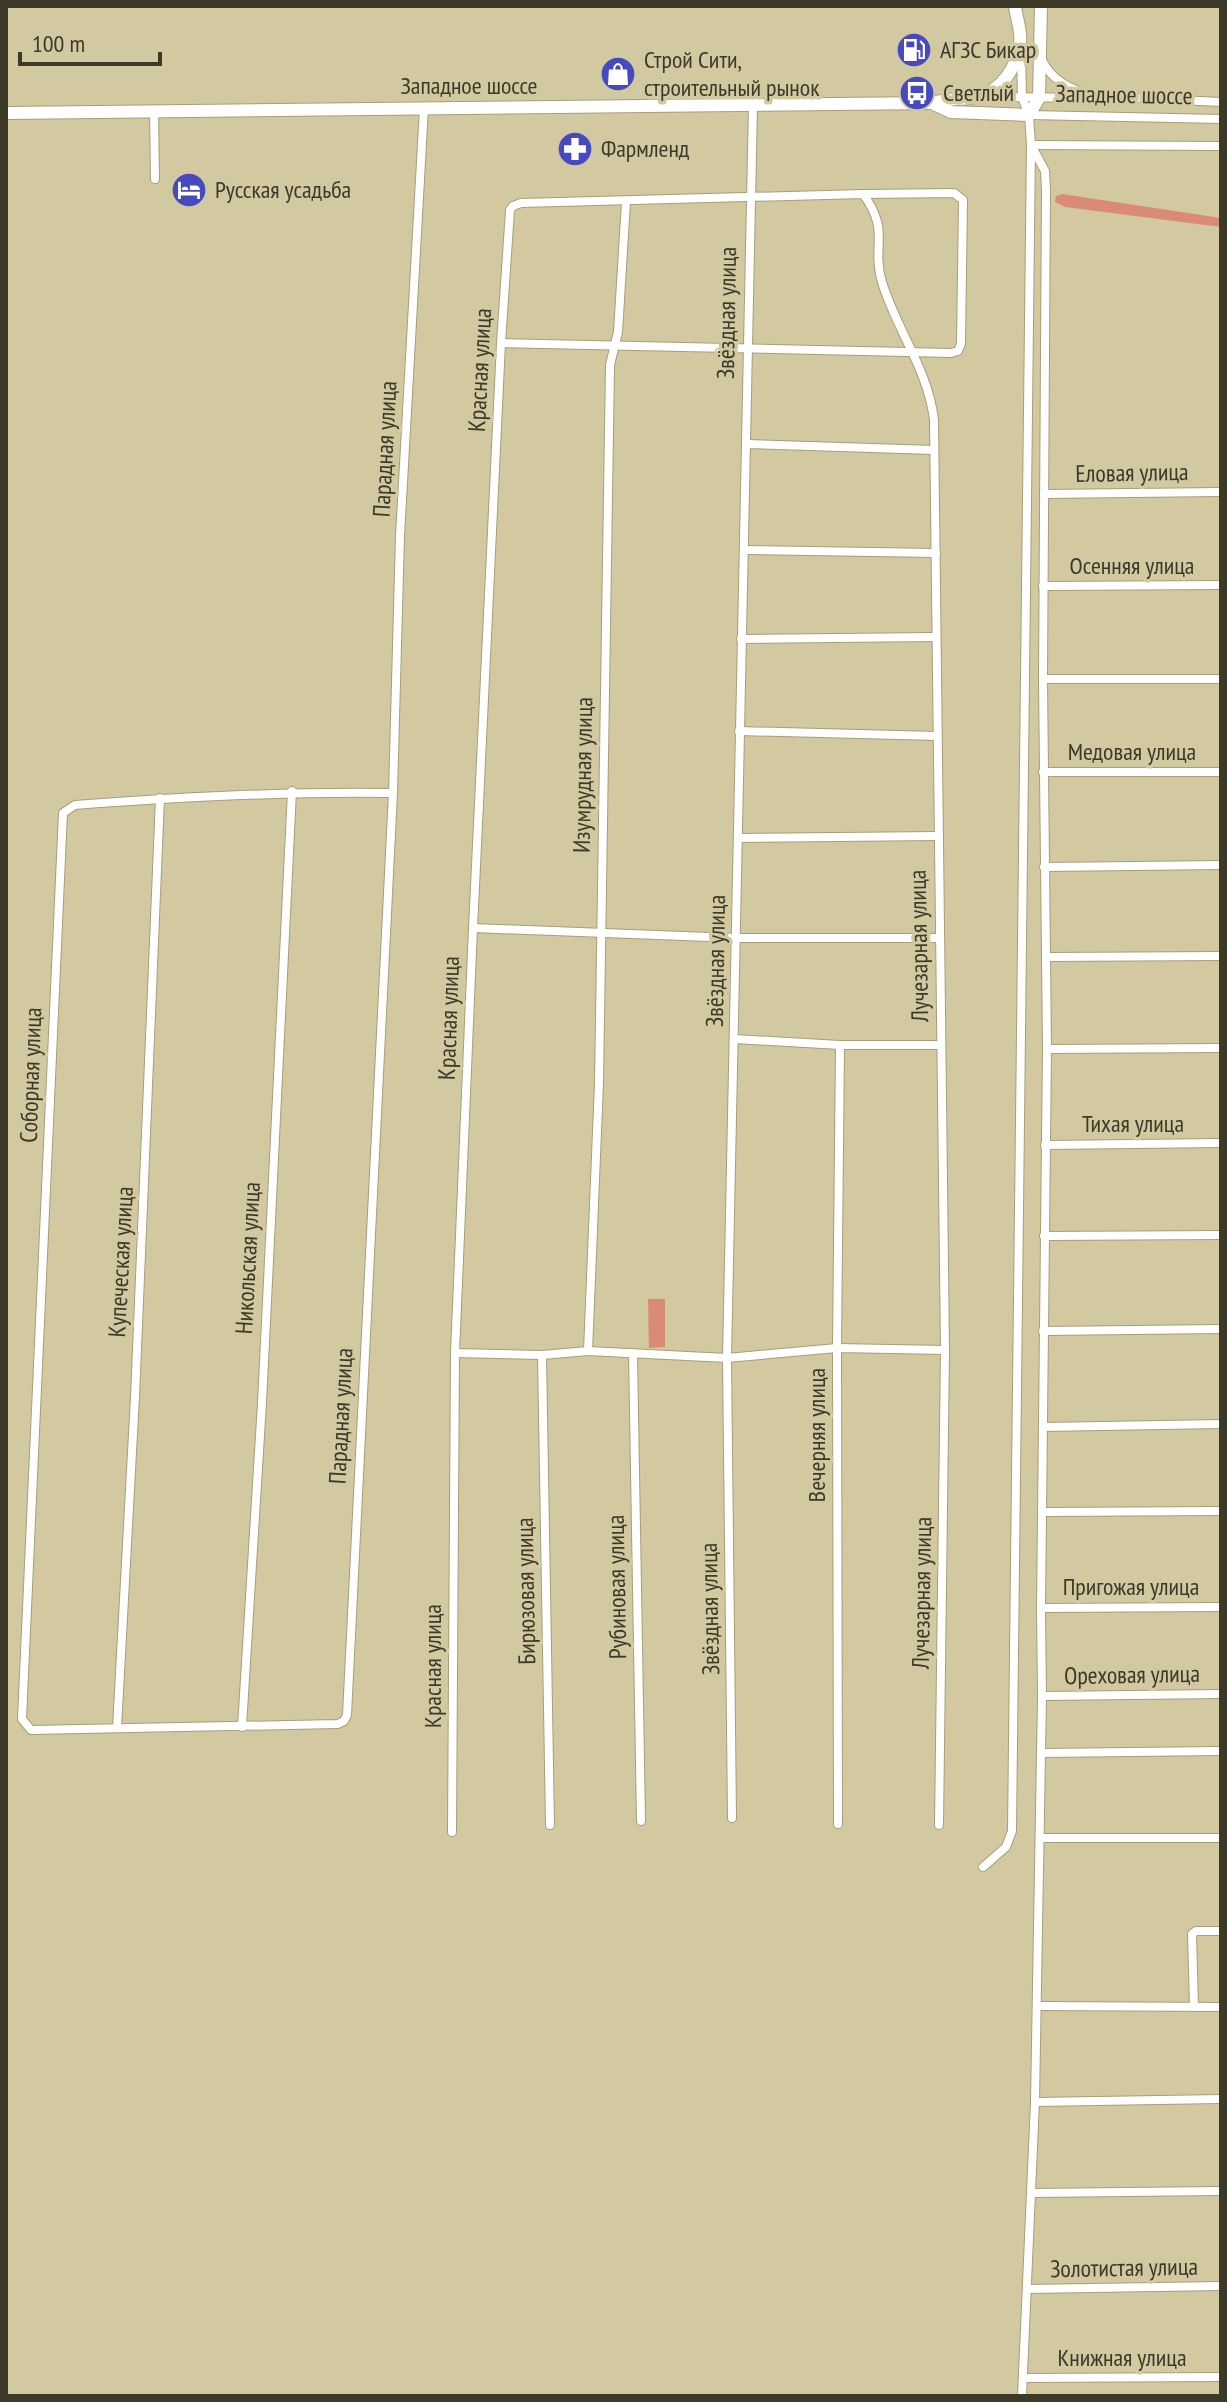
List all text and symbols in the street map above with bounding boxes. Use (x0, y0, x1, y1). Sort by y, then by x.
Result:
scale bar (20, 16, 160, 66)
text: 100 m (32, 28, 85, 59)
fuel station icon: АГЗС Бикар (895, 31, 933, 69)
place label: АГЗС Бикар (940, 34, 1036, 65)
place label: Строй Сити, строительный рынок (644, 44, 820, 103)
shop icon: Строй Сити, строительный рынок (599, 55, 637, 93)
street label: Западное шоссе (400, 70, 538, 101)
bus stop icon: Светлый (898, 74, 936, 112)
place label: Светлый (943, 77, 1014, 108)
street label: Западное шоссе (1055, 78, 1193, 111)
pharmacy icon: Фармленд (556, 130, 594, 168)
place label: Фармленд (601, 133, 690, 164)
hotel icon: Русская усадьба (170, 171, 208, 209)
place label: Русская усадьба (215, 174, 351, 205)
street label: Звёздная улица (710, 246, 743, 379)
street label: Красная улица (461, 307, 498, 433)
street label: Парадная улица (365, 380, 404, 518)
street label: Еловая улица (1075, 456, 1189, 489)
street label: Осенняя улица (1070, 550, 1194, 581)
street label: Изумрудная улица (566, 697, 599, 853)
street label: Медовая улица (1068, 736, 1196, 767)
street label: Лучезарная улица (902, 870, 935, 1023)
street label: Звёздная улица (699, 894, 732, 1027)
street label: Красная улица (431, 956, 466, 1080)
street label: Соборная улица (13, 1007, 48, 1143)
street label: Тихая улица (1082, 1108, 1184, 1139)
street label: Никольская улица (228, 1181, 267, 1335)
street label: Купеческая улица (101, 1186, 140, 1338)
street label: Парадная улица (321, 1347, 360, 1485)
street label: Вечерняя улица (801, 1368, 832, 1502)
street label: Рубиновая улица (600, 1515, 633, 1659)
street label: Бирюзовая улица (509, 1517, 542, 1665)
street label: Лучезарная улица (905, 1517, 938, 1670)
street label: Звёздная улица (693, 1543, 726, 1676)
street label: Пригожая улица (1063, 1571, 1199, 1602)
street label: Красная улица (417, 1604, 448, 1728)
street label: Ореховая улица (1064, 1658, 1200, 1691)
street label: Золотистая улица (1050, 2251, 1198, 2284)
street label: Книжная улица (1057, 2342, 1187, 2373)

